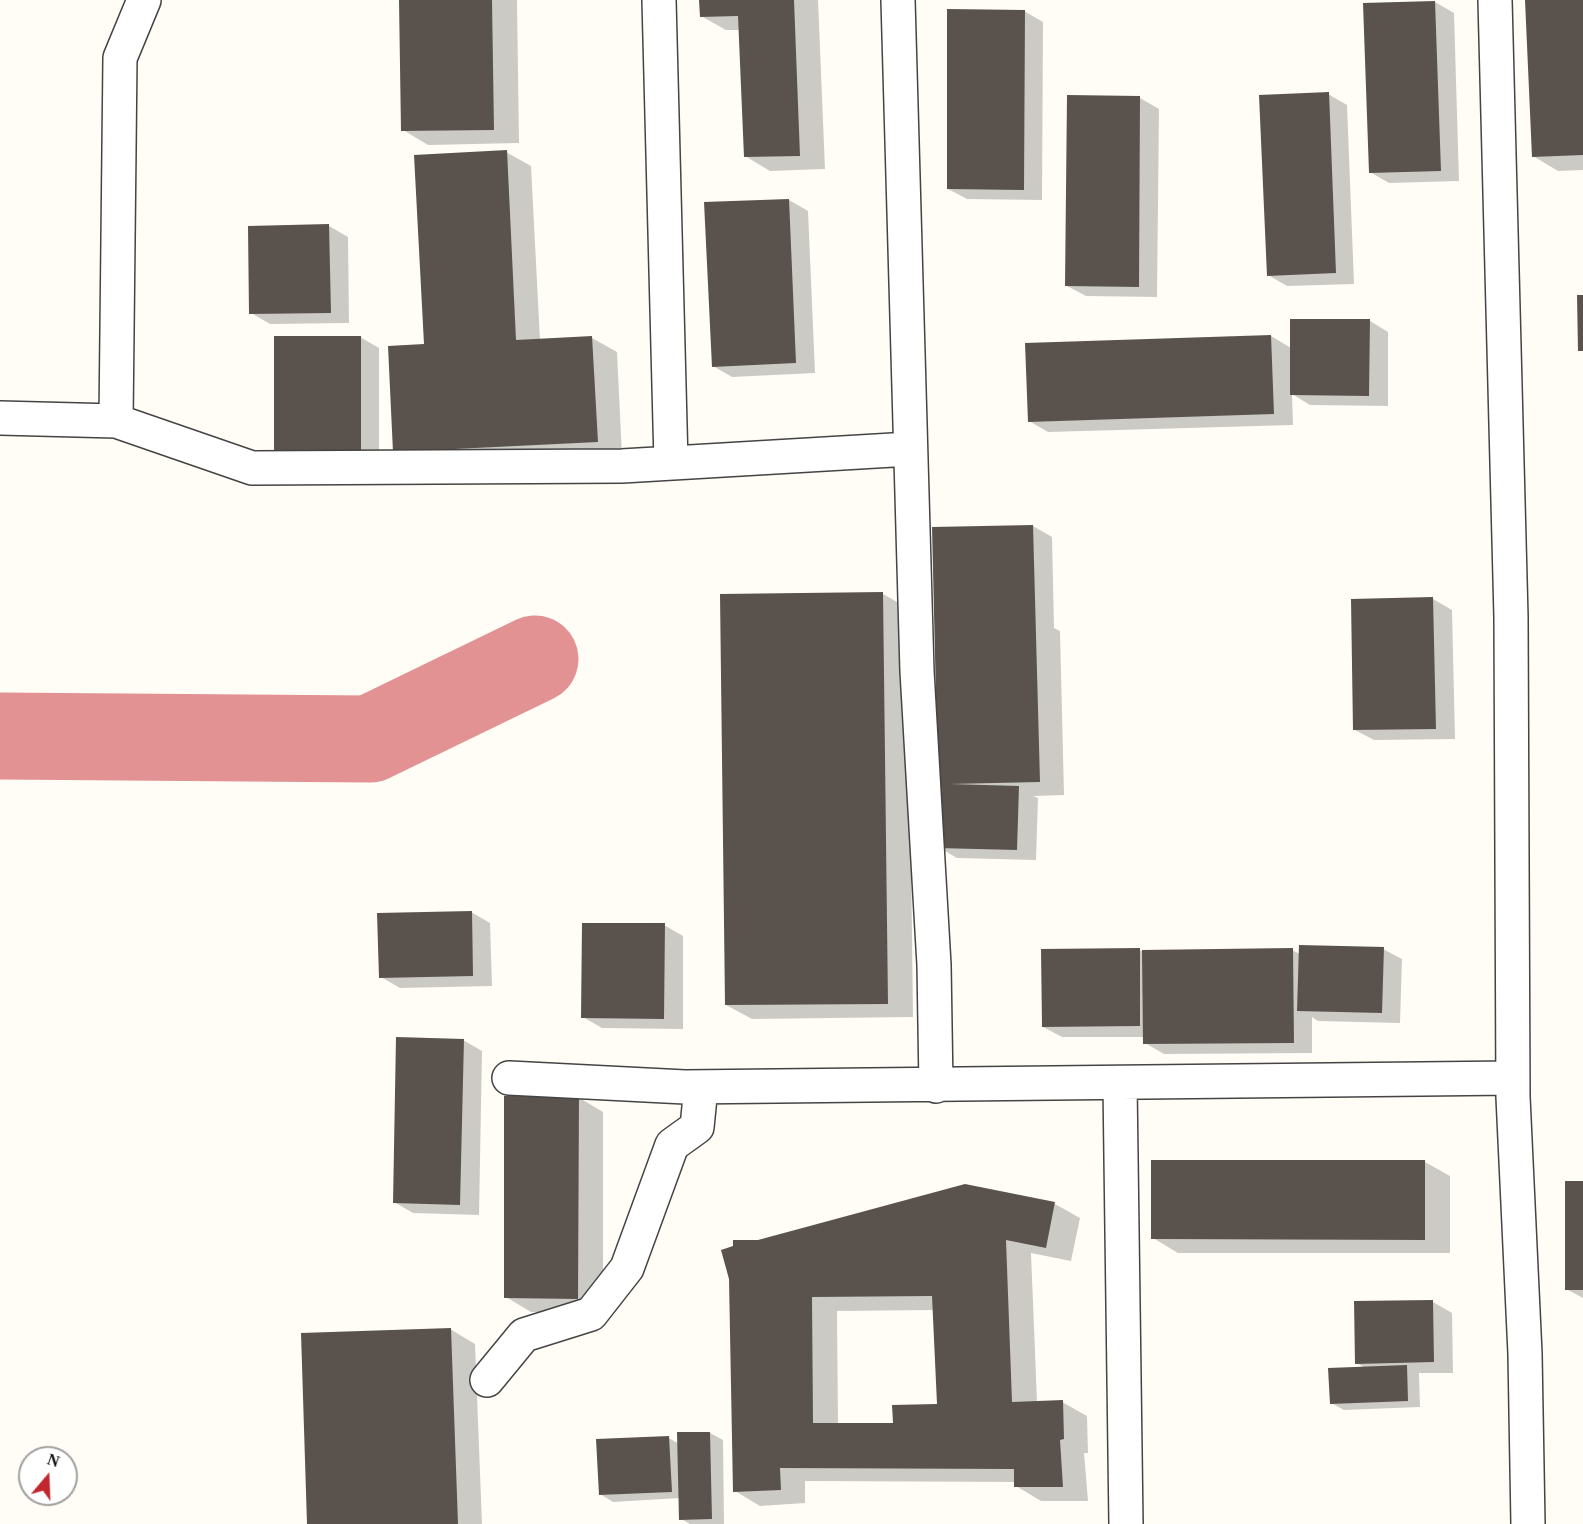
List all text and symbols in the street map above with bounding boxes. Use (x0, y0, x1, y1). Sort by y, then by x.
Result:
north arrow (18, 1446, 78, 1506)
text: N (45, 1450, 62, 1470)

